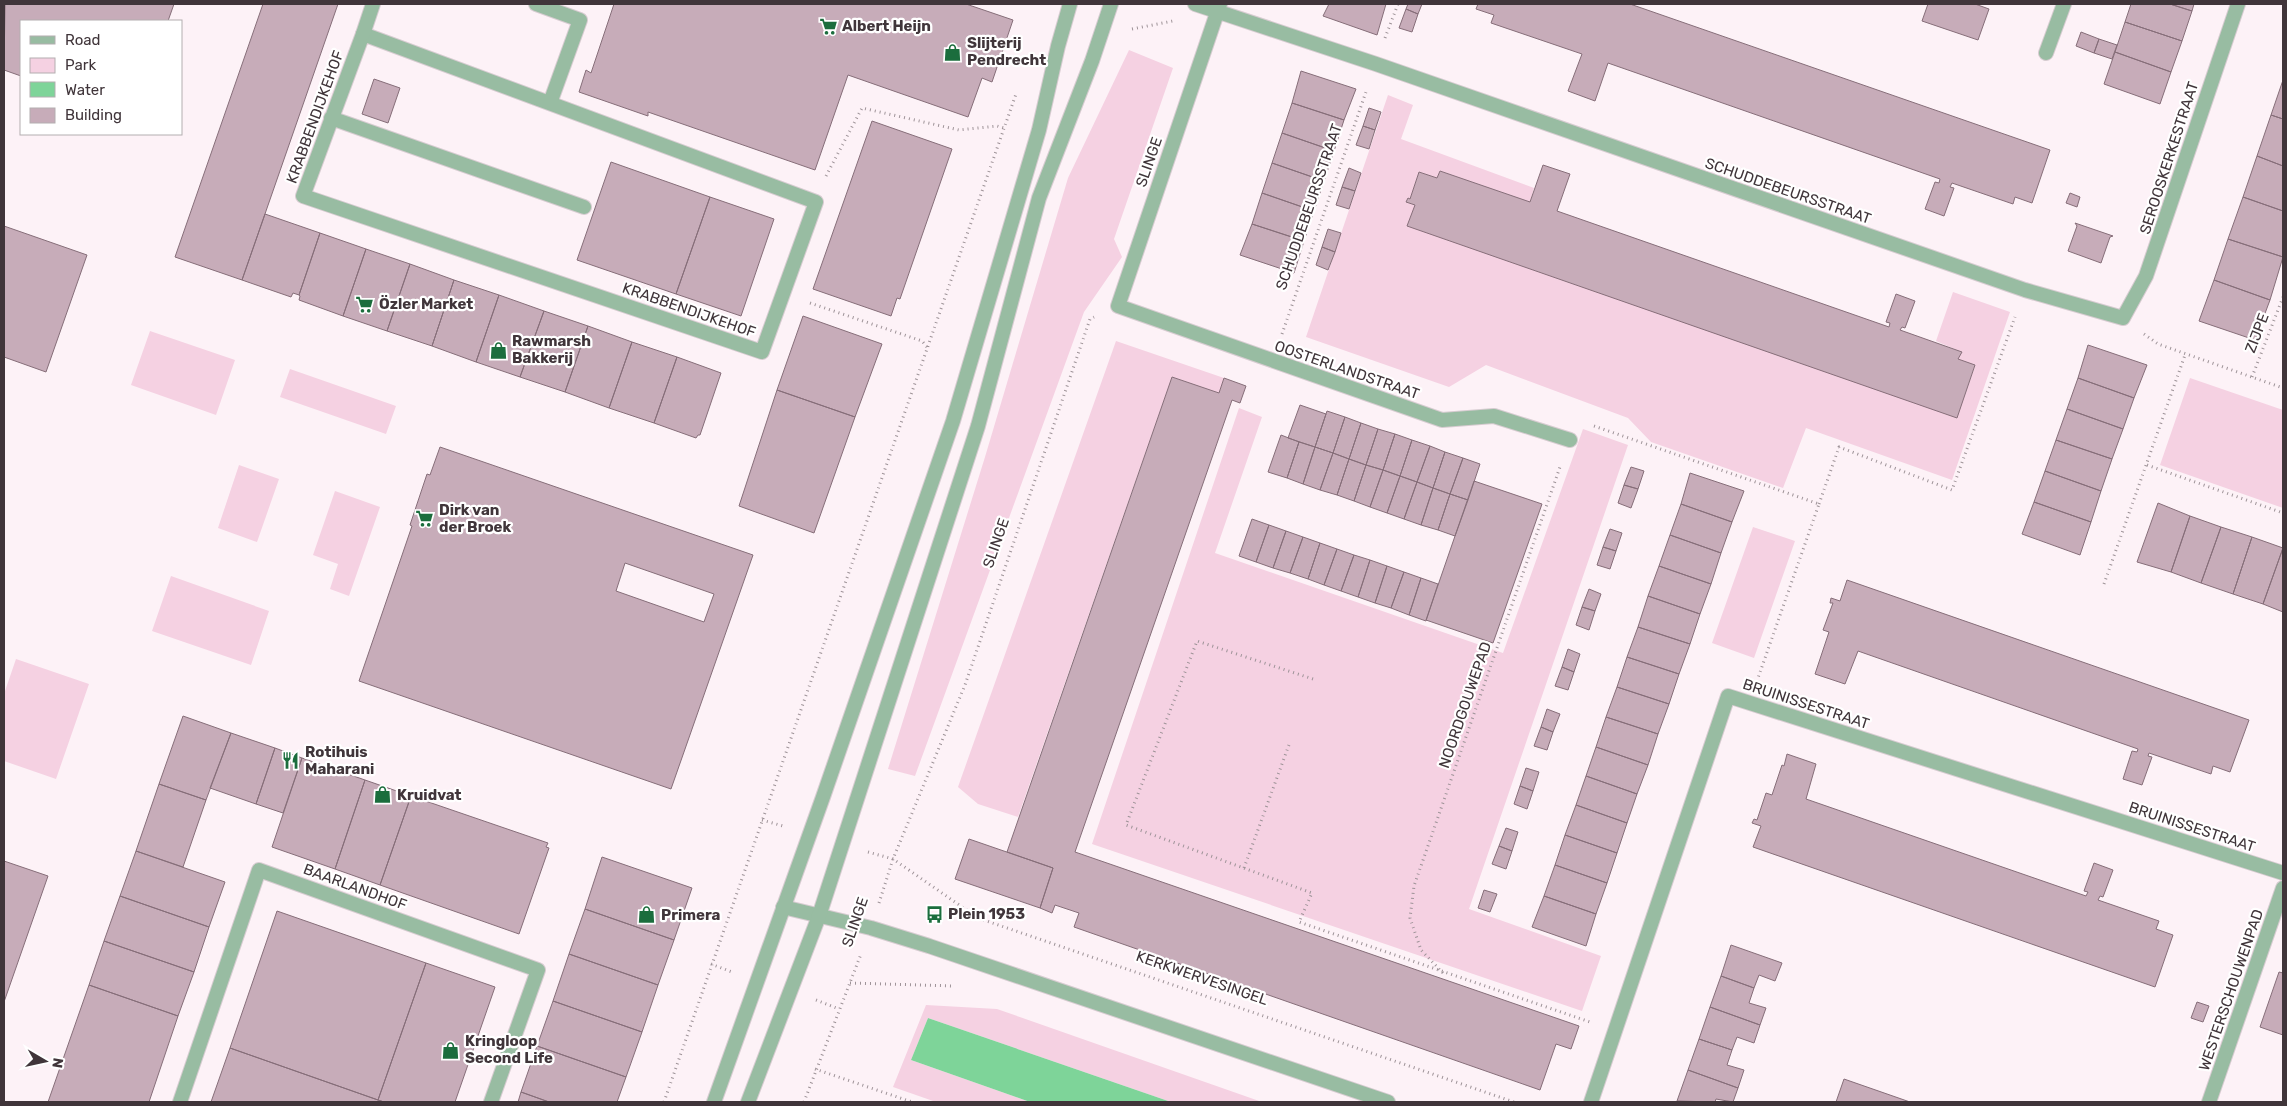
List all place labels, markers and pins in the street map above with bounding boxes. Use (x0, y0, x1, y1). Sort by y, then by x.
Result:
supermarket icon: Albert Heijn (818, 16, 838, 36)
place label: Albert Heijn (842, 17, 931, 35)
place label: Slijterij Pendrecht (967, 34, 1046, 69)
shop icon: Slijterij Pendrecht (943, 42, 963, 62)
supermarket icon: Özler Market (355, 294, 375, 314)
place label: Özler Market (379, 295, 473, 313)
place label: Rawmarsh Bakkerij (512, 332, 591, 367)
shop icon: Rawmarsh Bakkerij (488, 340, 508, 360)
place label: Dirk van der Broek (439, 501, 511, 536)
supermarket icon: Dirk van der Broek (415, 509, 435, 529)
place label: Rotihuis Maharani (305, 743, 374, 778)
restaurant icon: Rotihuis Maharani (281, 751, 301, 771)
shop icon: Kruidvat (373, 785, 393, 805)
place label: Kruidvat (397, 786, 462, 804)
bus stop icon: Plein 1953 (924, 904, 944, 924)
shop icon: Primera (637, 905, 657, 925)
place label: Plein 1953 (948, 905, 1025, 923)
place label: Primera (661, 906, 721, 924)
place label: Kringloop Second Life (465, 1032, 553, 1067)
shop icon: Kringloop Second Life (441, 1040, 461, 1060)

